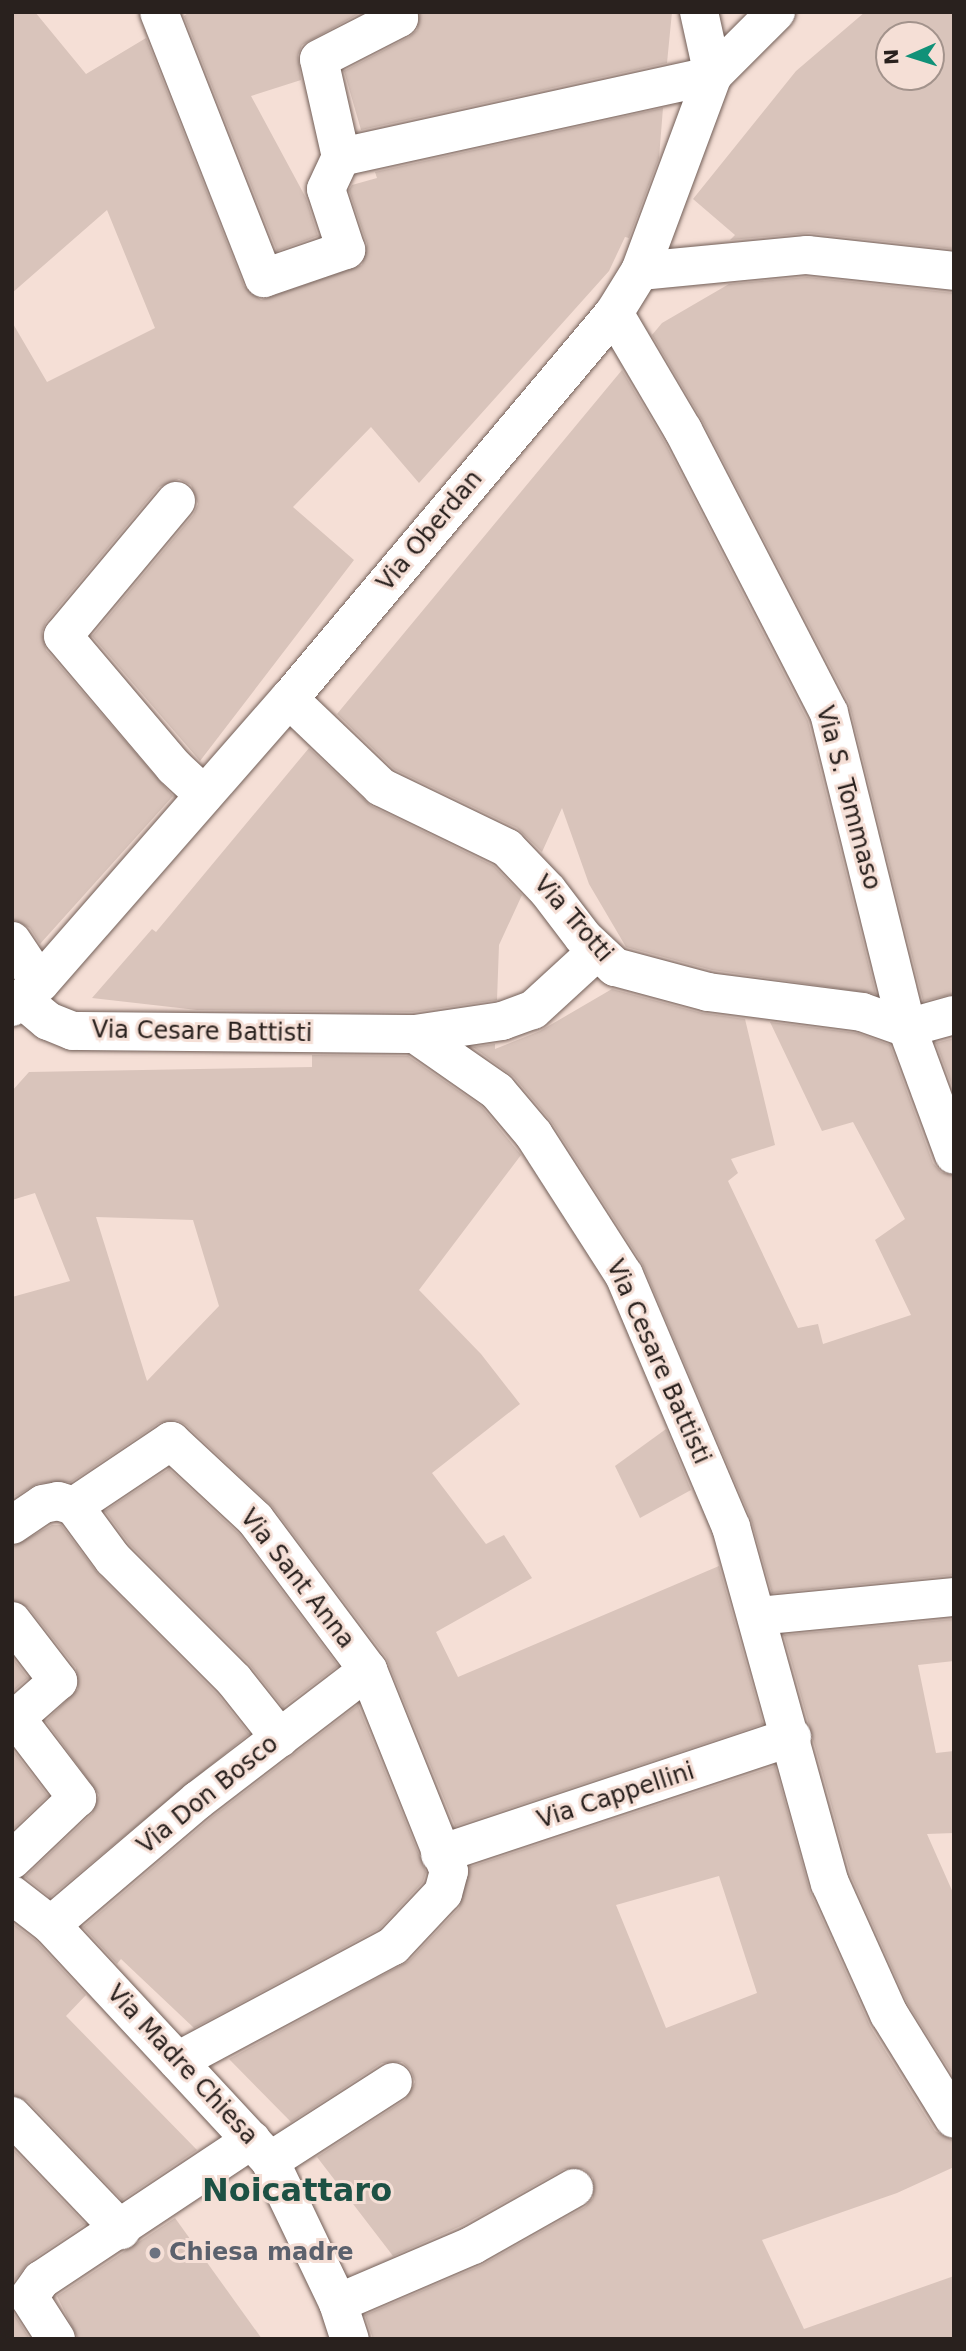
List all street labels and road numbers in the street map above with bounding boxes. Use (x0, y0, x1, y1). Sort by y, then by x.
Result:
street label: Via Oberdan (371, 465, 489, 597)
street label: Via S. Tommaso (810, 703, 886, 893)
street label: Via Trotti (528, 870, 618, 968)
street label: Via Cesare Battisti (91, 1016, 313, 1048)
street label: Via Cesare Battisti (600, 1255, 716, 1469)
street label: Via Sant Anna (234, 1504, 360, 1654)
street label: Via Don Bosco (132, 1730, 284, 1860)
street label: Via Cappellini (534, 1757, 698, 1835)
street label: Via Madre Chiesa (101, 1979, 263, 2151)

